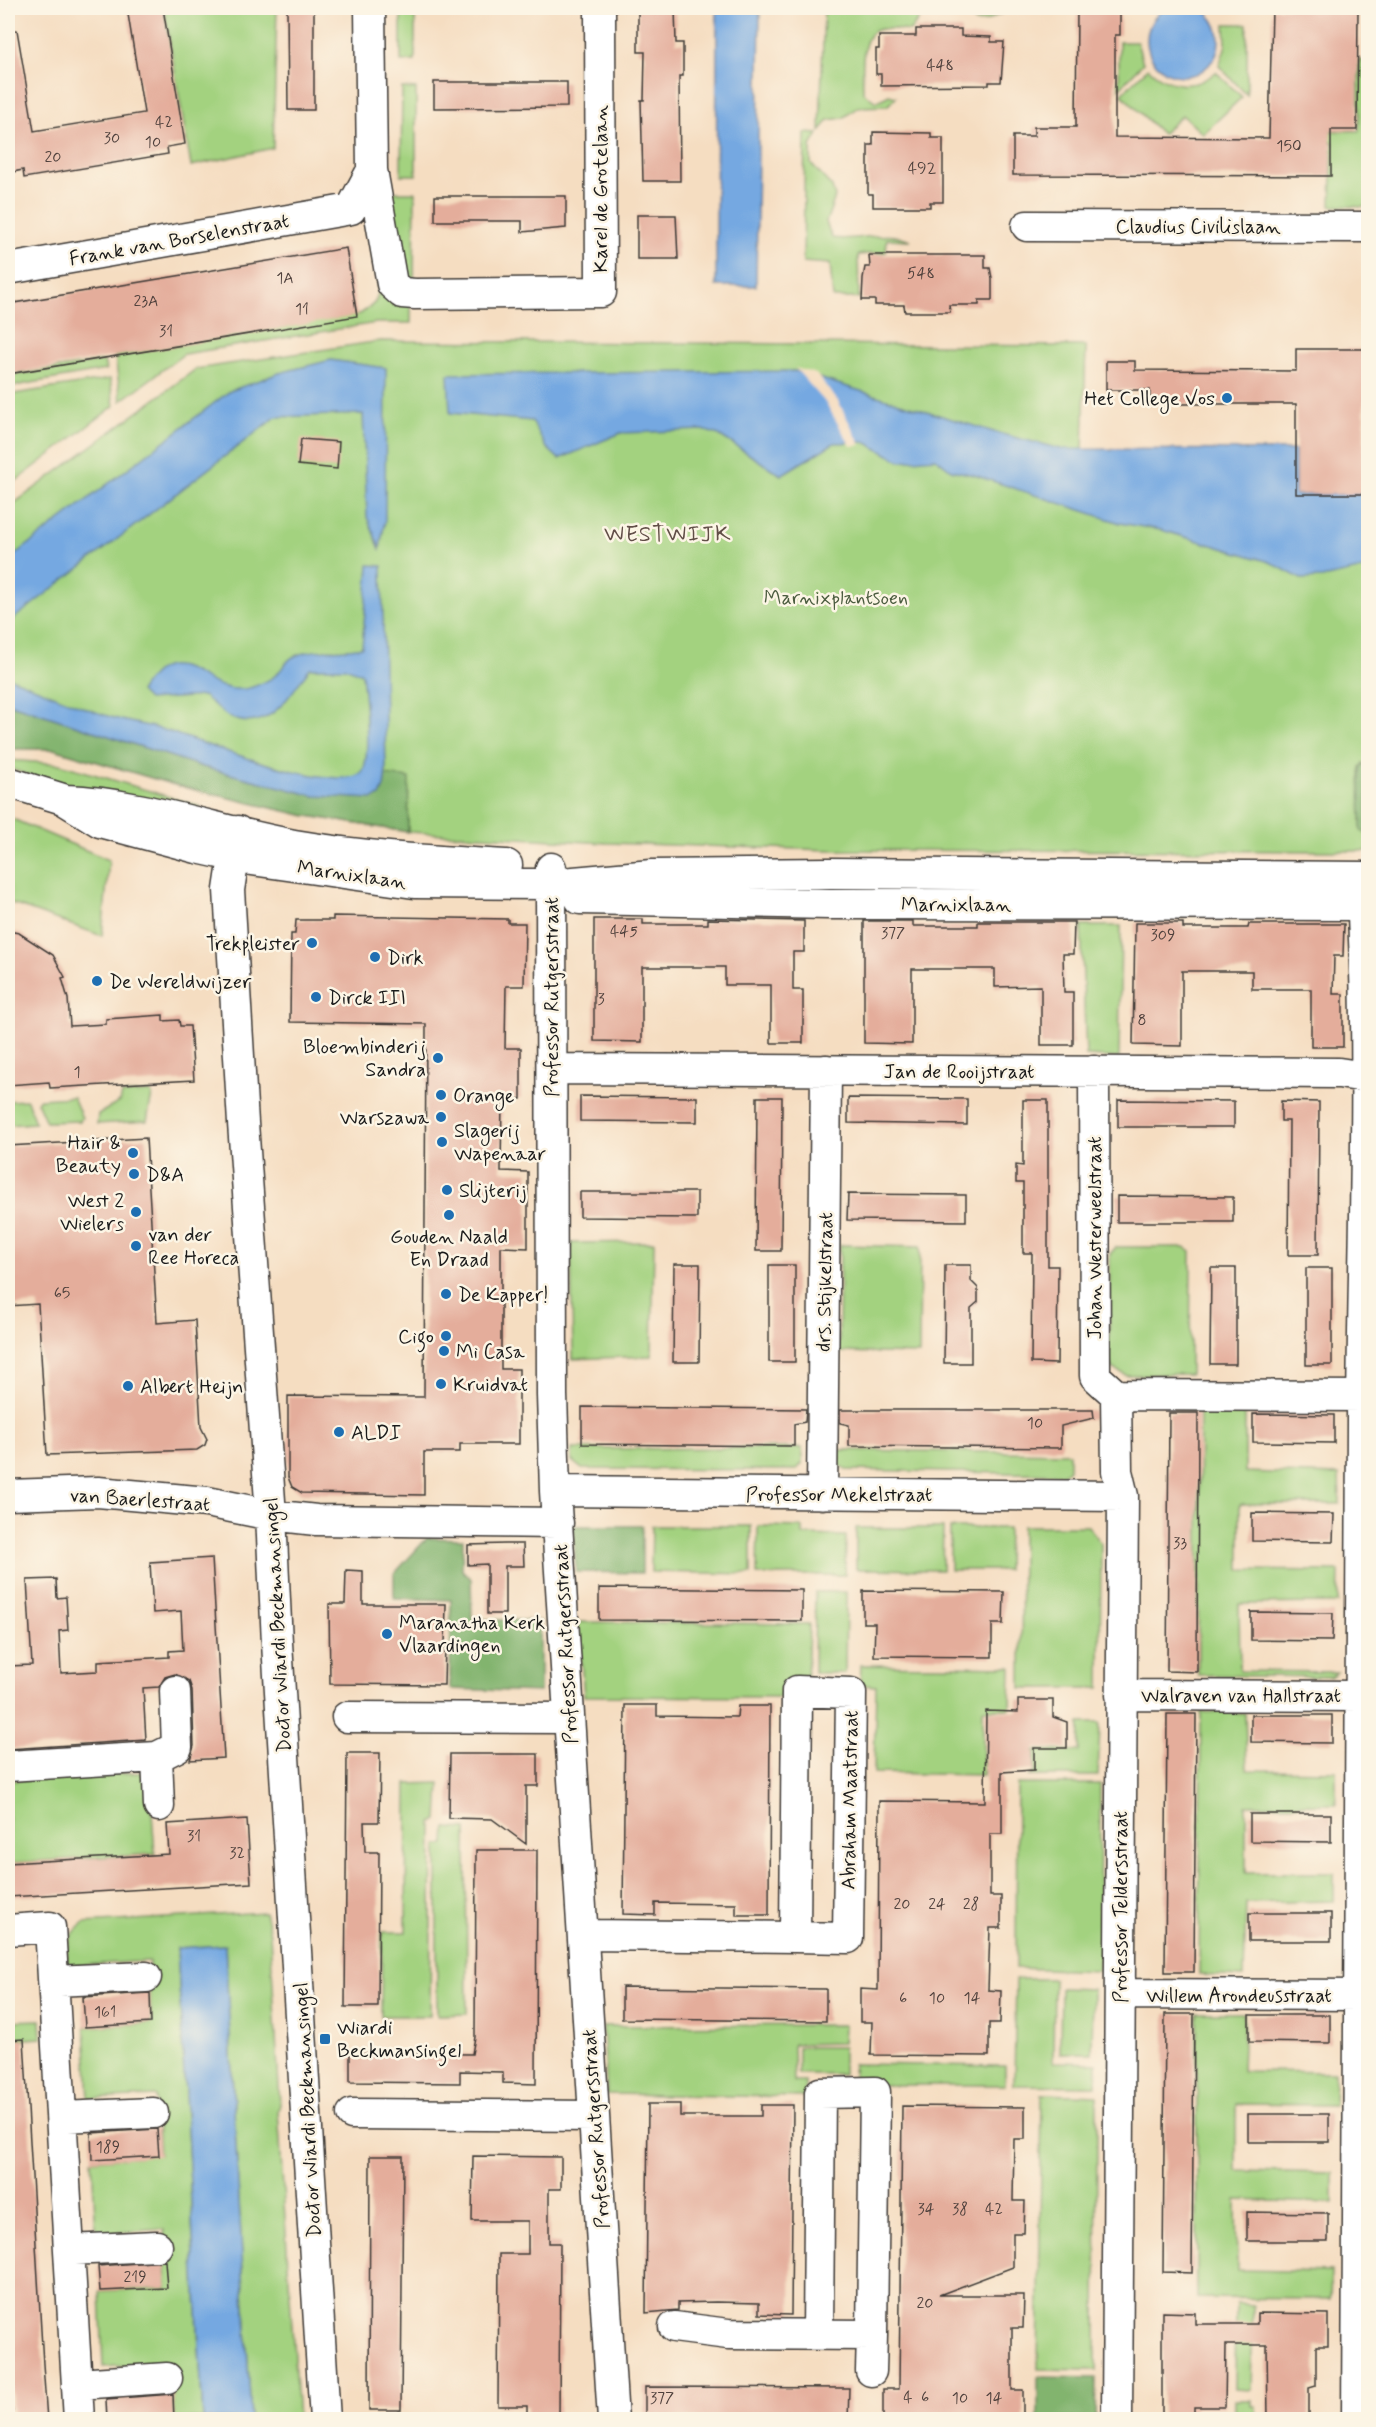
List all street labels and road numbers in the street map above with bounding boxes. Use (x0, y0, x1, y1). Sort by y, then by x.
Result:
street label: Karel de Grotelaan (588, 105, 615, 273)
street label: Frank van Borselenstraat (67, 208, 291, 273)
street label: Claudius Civilislaan (1115, 214, 1281, 241)
street label: Marnixlaan (295, 854, 409, 897)
street label: Marnixlaan (901, 892, 1011, 919)
street label: Professor Rutgersstraat (539, 897, 566, 1097)
street label: Jan de Rooijstraat (883, 1059, 1035, 1086)
street label: Johan Westerweelstraat (1082, 1136, 1109, 1340)
street label: drs. Stijkelstraat (811, 1212, 840, 1352)
street label: van Baerlestraat (69, 1482, 211, 1519)
street label: Professor Mekelstraat (746, 1482, 932, 1509)
street label: Doctor Wiardi Beckmansingel (258, 1497, 300, 1753)
street label: Professor Rutgersstraat (548, 1543, 585, 1745)
street label: Walraven van Hallstraat (1141, 1683, 1341, 1710)
street label: Abraham Maatstraat (835, 1710, 866, 1890)
street label: Professor Teldersstraat (1108, 1811, 1135, 2003)
street label: Doctor Wiardi Beckmansingel (288, 1982, 330, 2238)
street label: Willem Arondeusstraat (1146, 1983, 1332, 2010)
street label: Professor Rutgersstraat (576, 2028, 617, 2230)

